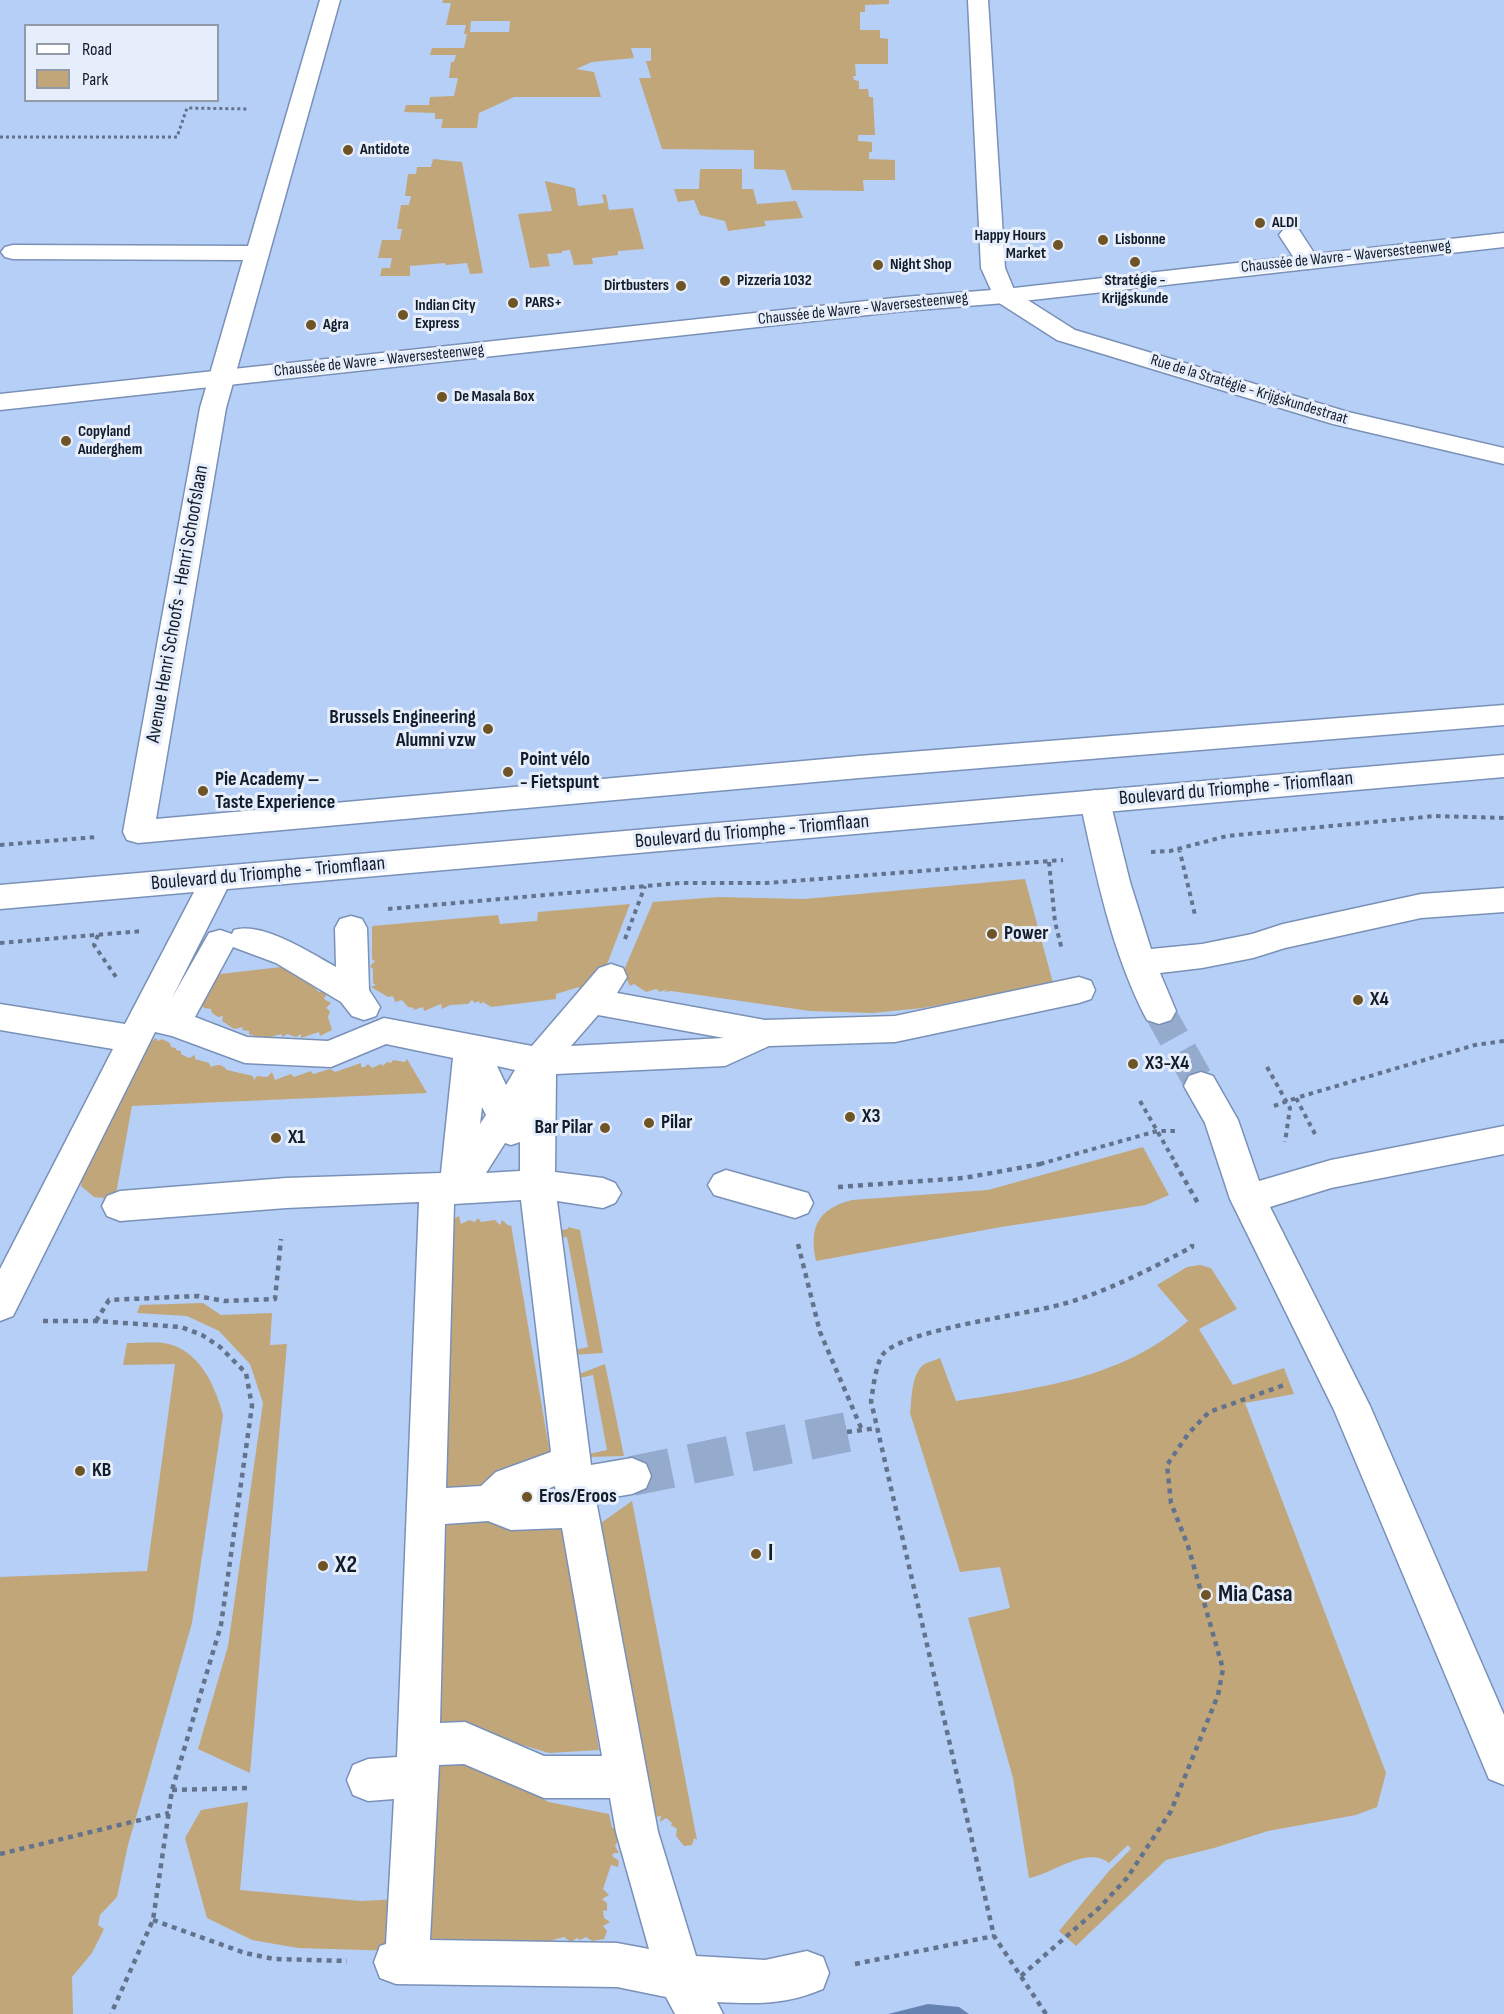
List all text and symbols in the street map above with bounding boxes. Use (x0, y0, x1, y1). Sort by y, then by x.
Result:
legend (24, 24, 219, 102)
text: Road (82, 39, 112, 60)
text: Park (82, 69, 108, 90)
place label: Antidote (360, 140, 410, 160)
marker: Antidote (341, 143, 355, 157)
place label: ALDI (1272, 213, 1298, 233)
marker: ALDI (1253, 216, 1267, 230)
place label: Happy Hours Market (975, 226, 1046, 264)
place label: Lisbonne (1115, 230, 1166, 250)
marker: Lisbonne (1096, 233, 1110, 247)
street label: Chaussée de Wavre - Waversesteenweg (1240, 236, 1452, 278)
marker: Happy Hours Market (1051, 238, 1065, 252)
place label: Night Shop (890, 255, 952, 275)
marker: Stratégie - Krijgskunde (1128, 255, 1142, 269)
marker: Night Shop (871, 258, 885, 272)
place label: Pizzeria 1032 (737, 271, 812, 291)
place label: Stratégie - Krijgskunde (1102, 271, 1168, 309)
marker: Pizzeria 1032 (718, 274, 732, 288)
place label: Dirtbusters (604, 276, 669, 296)
marker: Dirtbusters (674, 279, 688, 293)
street label: Chaussée de Wavre - Waversesteenweg (757, 288, 969, 330)
place label: PARS+ (525, 293, 562, 313)
place label: Indian City Express (415, 296, 476, 334)
marker: PARS+ (506, 296, 520, 310)
marker: Indian City Express (396, 308, 410, 322)
place label: Agra (323, 315, 349, 335)
marker: Agra (304, 318, 318, 332)
street label: Chaussée de Wavre - Waversesteenweg (273, 340, 485, 382)
street label: Rue de la Stratégie - Krijgskundestraat (1148, 351, 1350, 429)
place label: De Masala Box (454, 387, 534, 407)
marker: De Masala Box (435, 390, 449, 404)
place label: Copyland Auderghem (78, 422, 142, 460)
marker: Copyland Auderghem (59, 434, 73, 448)
street label: Avenue Henri Schoofs - Henri Schoofslaan (142, 463, 214, 745)
place label: Brussels Engineering Alumni vzw (329, 706, 476, 753)
marker: Brussels Engineering Alumni vzw (481, 722, 495, 736)
place label: Point vélo - Fietspunt (520, 748, 599, 795)
marker: Point vélo - Fietspunt (501, 765, 515, 779)
street label: Boulevard du Triomphe - Triomflaan (1118, 767, 1354, 811)
place label: Pie Academy – Taste Experience (215, 768, 335, 815)
marker: Pie Academy – Taste Experience (196, 784, 210, 798)
street label: Boulevard du Triomphe - Triomflaan (634, 810, 870, 854)
street label: Boulevard du Triomphe - Triomflaan (150, 852, 386, 896)
place label: Power (1004, 922, 1048, 946)
marker: Power (985, 927, 999, 941)
place label: X4 (1370, 988, 1389, 1012)
marker: X4 (1351, 993, 1365, 1007)
place label: X3-X4 (1145, 1052, 1189, 1076)
marker: X3-X4 (1126, 1057, 1140, 1071)
place label: X3 (862, 1105, 880, 1129)
marker: X3 (843, 1110, 857, 1124)
place label: Pilar (661, 1111, 693, 1135)
place label: Bar Pilar (534, 1116, 593, 1140)
marker: Pilar (642, 1116, 656, 1130)
marker: Bar Pilar (598, 1121, 612, 1135)
place label: X1 (288, 1126, 305, 1150)
marker: X1 (269, 1131, 283, 1145)
place label: KB (92, 1459, 111, 1483)
marker: KB (73, 1464, 87, 1478)
place label: Eros/Eroos (539, 1485, 617, 1509)
marker: Eros/Eroos (520, 1490, 534, 1504)
place label: I (768, 1540, 773, 1568)
marker: I (749, 1547, 763, 1561)
place label: X2 (335, 1552, 357, 1580)
marker: X2 (316, 1559, 330, 1573)
place label: Mia Casa (1218, 1581, 1293, 1609)
marker: Mia Casa (1199, 1588, 1213, 1602)

